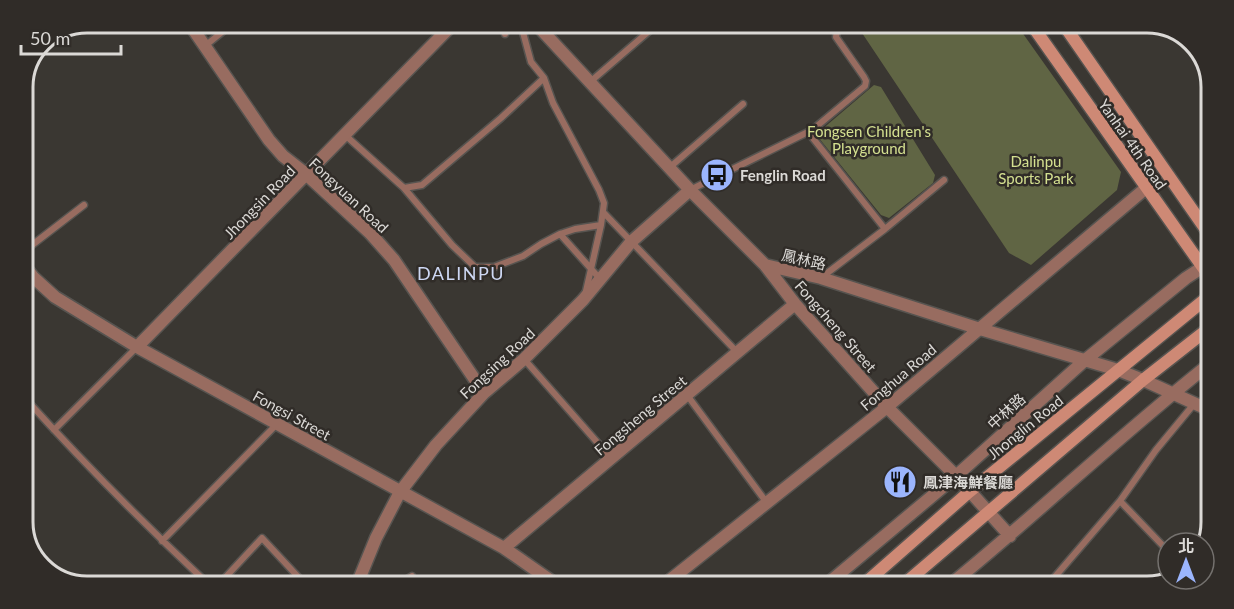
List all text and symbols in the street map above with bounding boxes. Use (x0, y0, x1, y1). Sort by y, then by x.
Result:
scale bar (21, 18, 122, 56)
text: 50 m (30, 27, 70, 49)
street label: Yanhai 4th Road (1095, 95, 1171, 193)
park label: Fongsen Children's Playground (807, 122, 931, 157)
park label: Dalinpu Sports Park (998, 152, 1074, 187)
street label: Fongyuan Road (306, 154, 392, 236)
bus stop icon: Fenglin Road (699, 157, 735, 193)
street label: Jhongsin Road (220, 162, 298, 242)
place label: Fenglin Road (740, 166, 826, 184)
street label: 鳳林路 (780, 245, 828, 273)
district label: DALINPU (417, 262, 505, 284)
street label: Fongcheng Street (791, 277, 881, 376)
street label: Fongsing Road (456, 324, 538, 402)
street label: Fonghua Road (856, 340, 940, 414)
street label: Fongsheng Street (590, 371, 690, 459)
street label: Fongsi Street (250, 386, 334, 444)
street label: 中林路 (983, 389, 1029, 433)
street label: Jhonglin Road (984, 391, 1066, 463)
restaurant icon: 鳳津海鮮餐廳 (882, 464, 918, 500)
place label: 鳳津海鮮餐廳 (923, 473, 1013, 491)
north arrow (1156, 531, 1216, 591)
text: 北 (1178, 536, 1194, 555)

